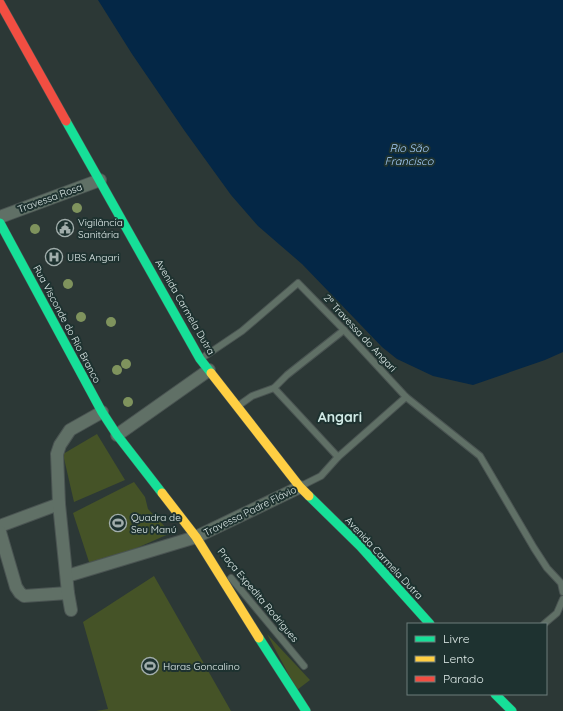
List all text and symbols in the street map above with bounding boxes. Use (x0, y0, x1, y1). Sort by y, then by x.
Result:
water label: Rio São Francisco (385, 141, 435, 168)
street label: Travessa Rosa (16, 180, 84, 216)
place label: Vigilância Sanitária (78, 216, 123, 241)
public building icon: Vigilância Sanitária (55, 218, 75, 238)
hospital icon: UBS Angari (44, 247, 64, 267)
place label: UBS Angari (67, 251, 119, 264)
street label: Avenida Carmela Dutra (152, 257, 218, 357)
street label: Rua Visconde do Rio Branco (30, 263, 104, 385)
street label: 2ª Travessa do Angari (321, 292, 399, 374)
district label: Angari (318, 408, 362, 426)
street label: Travessa Padre Flávio (201, 483, 299, 539)
place label: Quadra de Seu Manú (131, 511, 181, 536)
sports icon: Quadra de Seu Manú (108, 513, 128, 533)
street label: Avenida Carmela Dutra (342, 514, 426, 602)
street label: Praça Expedita Rodrigues (215, 545, 302, 645)
legend (407, 623, 547, 695)
text: Livre (443, 631, 470, 646)
text: Lento (443, 651, 474, 666)
sports icon: Haras Goncalino (140, 656, 160, 676)
place label: Haras Goncalino (163, 660, 240, 673)
text: Parado (443, 671, 484, 686)

